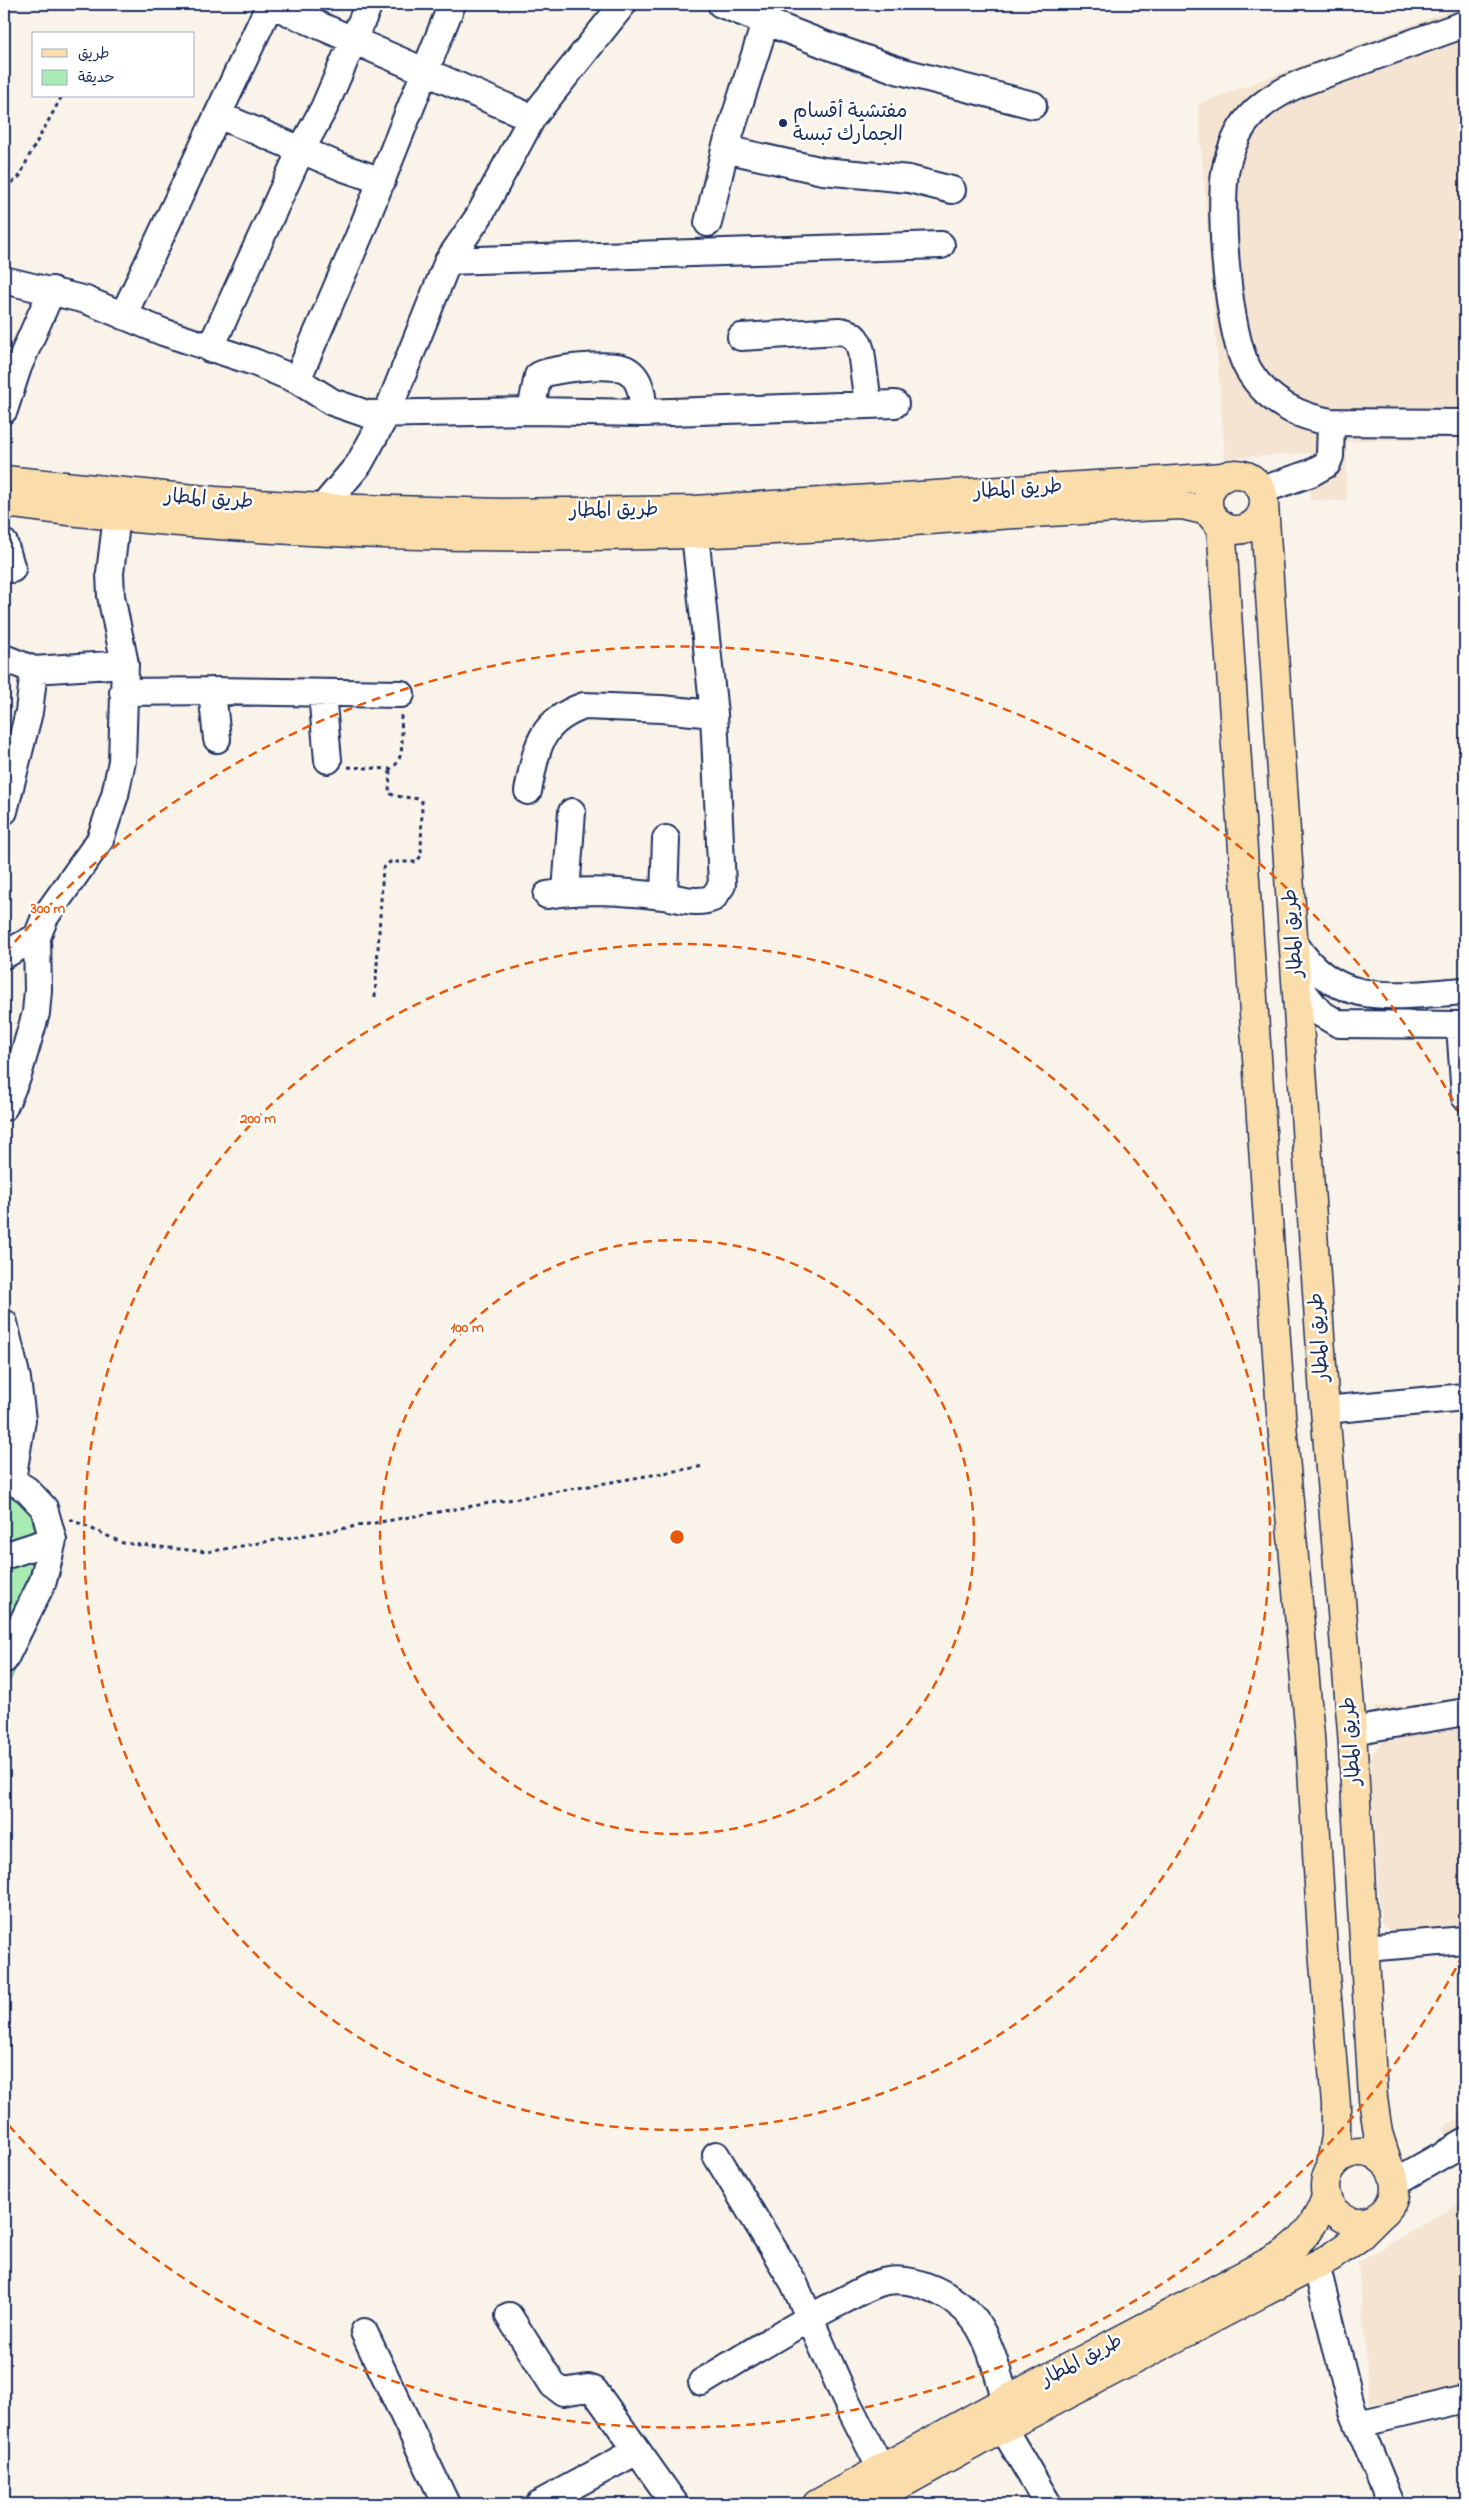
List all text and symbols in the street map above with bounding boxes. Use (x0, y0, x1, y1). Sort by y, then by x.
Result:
legend (32, 32, 195, 98)
text: طريق (78, 43, 110, 65)
text: حديقة (78, 67, 115, 89)
place label: مفتشية أقسام الجمارك تبسة (793, 98, 907, 150)
marker: مفتشية أقسام الجمارك تبسة (777, 117, 789, 129)
street label: طريق المطار (971, 472, 1063, 508)
street label: طريق المطار (162, 482, 254, 518)
street label: طريق المطار (567, 496, 659, 526)
street label: طريق المطار (1276, 888, 1312, 980)
text: 300 m (30, 898, 66, 920)
text: 200 m (239, 1108, 276, 1130)
street label: طريق المطار (1302, 1292, 1338, 1384)
text: 100 m (450, 1317, 484, 1339)
centre of rings (668, 1528, 686, 1546)
street label: طريق المطار (1334, 1696, 1370, 1788)
street label: طريق المطار (1034, 2327, 1128, 2396)

